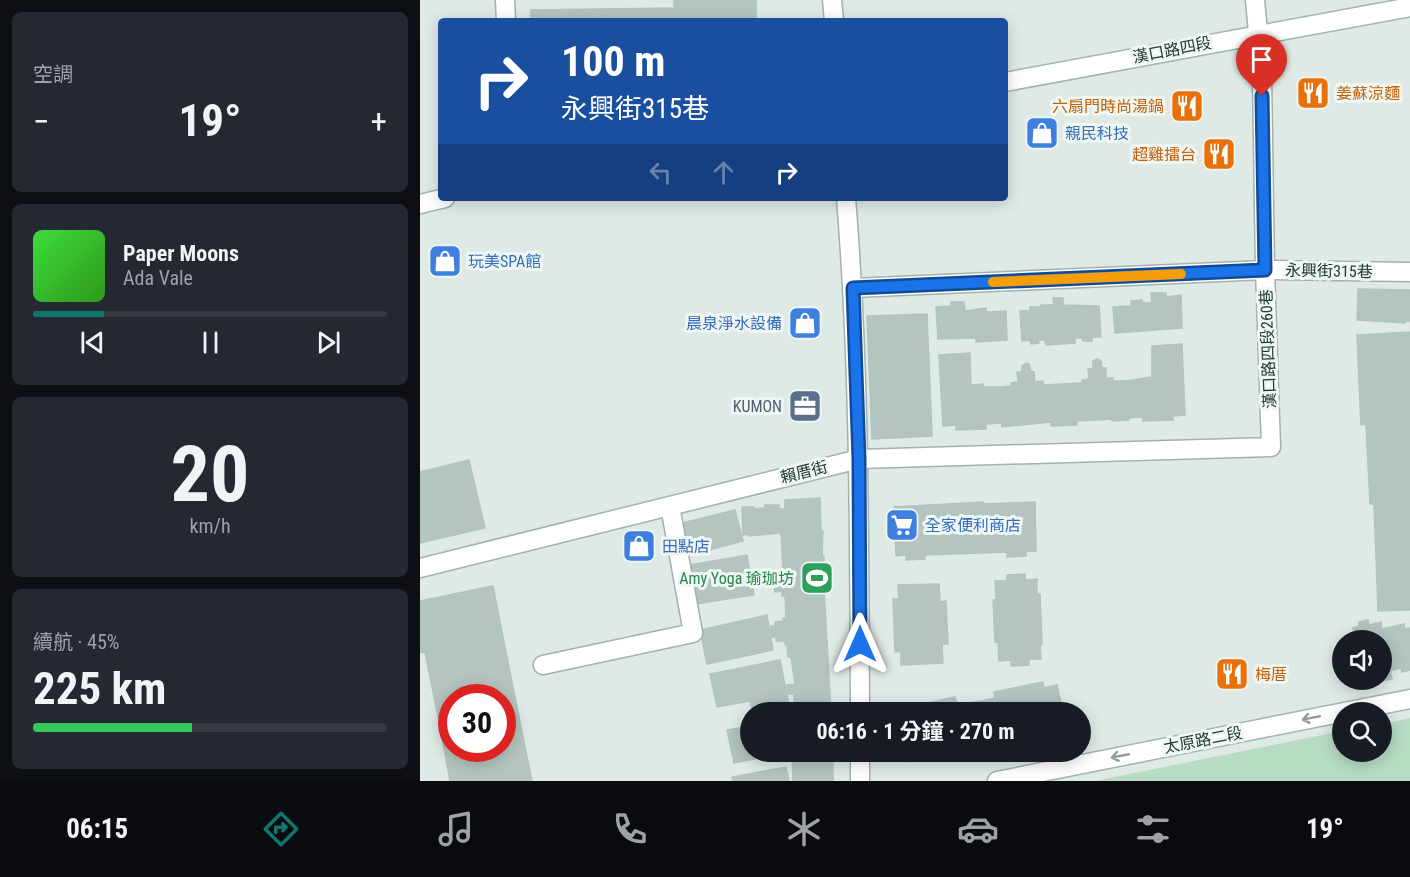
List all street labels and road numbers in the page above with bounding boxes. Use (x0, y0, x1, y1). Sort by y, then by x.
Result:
street label: 漢口路四段 (1131, 33, 1213, 67)
street label: 永興街315巷 (1285, 261, 1373, 281)
street label: 漢口路四段260巷 (1256, 289, 1280, 409)
street label: 賴厝街 (778, 457, 830, 487)
street label: 太原路二段 (1162, 723, 1244, 757)

